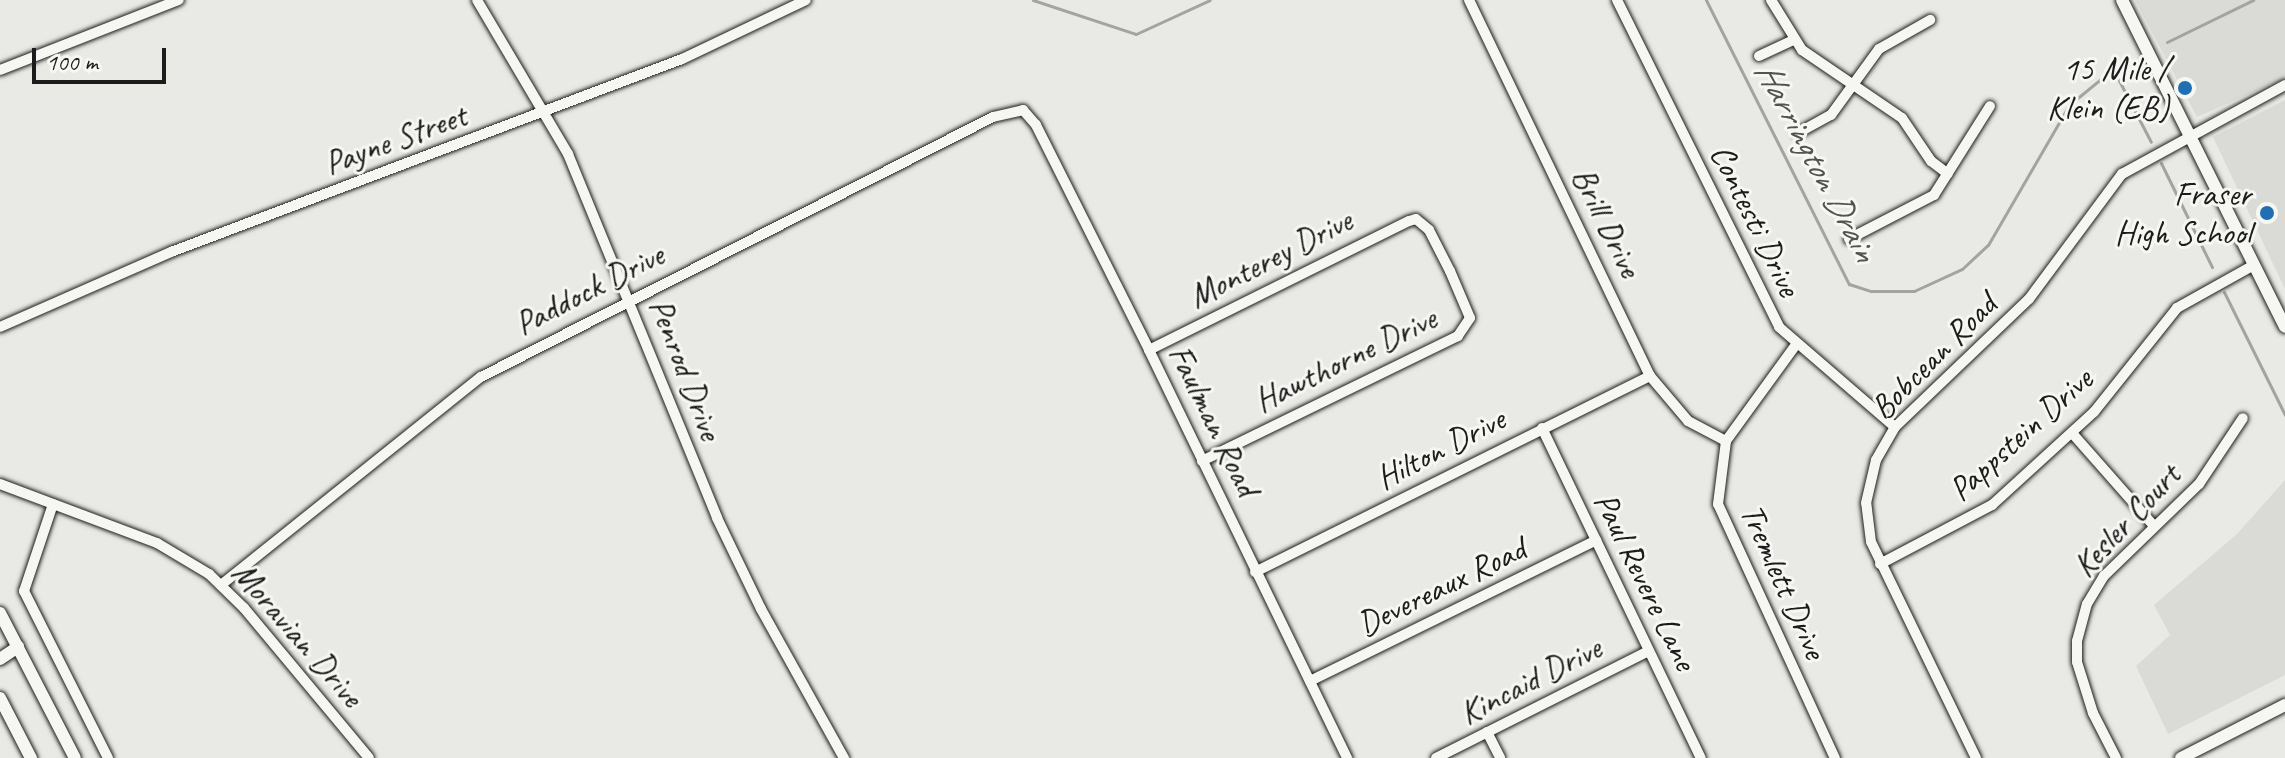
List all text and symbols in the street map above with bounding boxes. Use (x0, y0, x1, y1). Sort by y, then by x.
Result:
scale bar (36, 32, 170, 82)
text: 100 m (46, 47, 98, 77)
place label: 15 Mile / Klein (EB) (2047, 48, 2169, 128)
water label: Harrington Drain (1745, 54, 1887, 268)
marker: 15 Mile / Klein (EB) (2176, 79, 2194, 97)
street label: Payne Street (318, 94, 472, 184)
street label: Contesti Drive (1702, 137, 1810, 303)
street label: Brill Drive (1563, 160, 1651, 284)
place label: Fraser High School (2116, 173, 2251, 252)
street label: Monterey Drive (1181, 199, 1359, 317)
marker: Fraser High School (2258, 204, 2276, 222)
street label: Paddock Drive (507, 234, 671, 344)
street label: Bobcean Road (1861, 284, 2005, 428)
street label: Penrod Drive (640, 292, 732, 446)
street label: Hawthorne Drive (1247, 297, 1443, 421)
street label: Faulman Road (1160, 338, 1268, 502)
street label: Pappstein Drive (1940, 359, 2100, 509)
street label: Hilton Drive (1369, 398, 1511, 498)
street label: Kesler Court (2063, 455, 2189, 585)
street label: Paul Revere Lane (1585, 485, 1707, 677)
street label: Tremlett Drive (1732, 497, 1836, 665)
street label: Devereaux Road (1351, 528, 1531, 644)
street label: Moravian Drive (224, 553, 372, 715)
street label: Kincaid Drive (1452, 627, 1608, 733)

